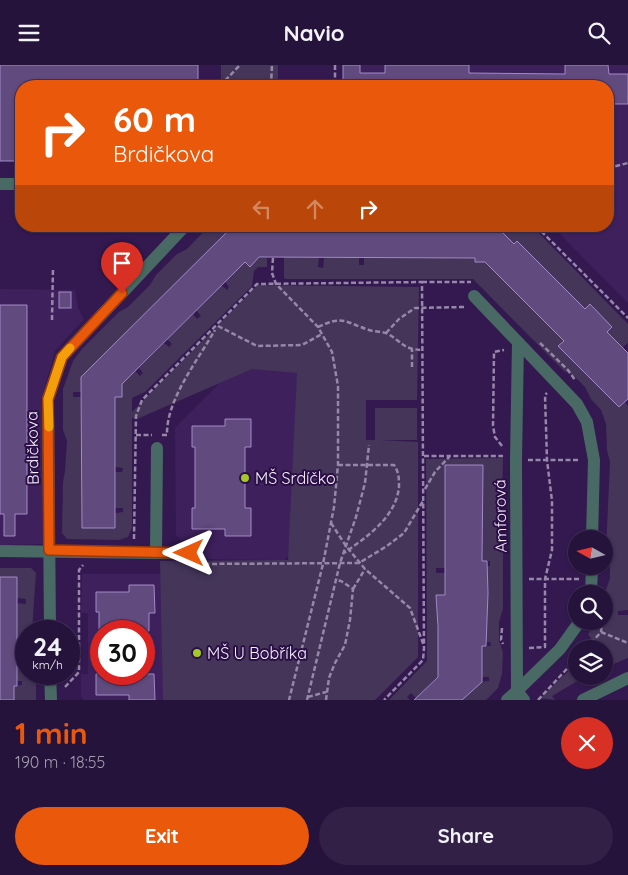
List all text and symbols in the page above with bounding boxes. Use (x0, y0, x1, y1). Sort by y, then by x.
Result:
icon: menu (15, 19, 43, 47)
text: Navio (283, 19, 345, 47)
icon: search (585, 19, 613, 47)
text: 60 m (113, 97, 196, 141)
icon: right (30, 100, 95, 165)
text: Brdičkova (113, 140, 214, 168)
icon: left (248, 195, 276, 223)
icon: ahead (301, 195, 329, 223)
icon: right (354, 195, 382, 223)
pin (101, 242, 143, 293)
icon: arrive (108, 249, 136, 277)
street label: Brdičkova (21, 411, 43, 485)
place label: MŠ Srdíčko (255, 468, 336, 488)
marker: MŠ Srdíčko (239, 472, 251, 484)
street label: Amforová (489, 479, 511, 553)
position arrow (162, 526, 214, 578)
north arrow (568, 530, 612, 575)
map controls (568, 530, 613, 685)
button: search (568, 585, 613, 630)
speed limit sign: 30 (90, 620, 155, 685)
text: 24 (33, 631, 62, 662)
button: layers (568, 640, 613, 685)
place label: MŠ U Bobříka (207, 643, 307, 663)
marker: MŠ U Bobříka (191, 647, 203, 659)
text: km/h (32, 657, 63, 672)
text: 1 min (15, 714, 88, 752)
button: close (561, 717, 613, 769)
text: 190 m · 18:55 (15, 752, 105, 772)
button: Exit (15, 807, 309, 865)
button: Share (319, 807, 613, 865)

